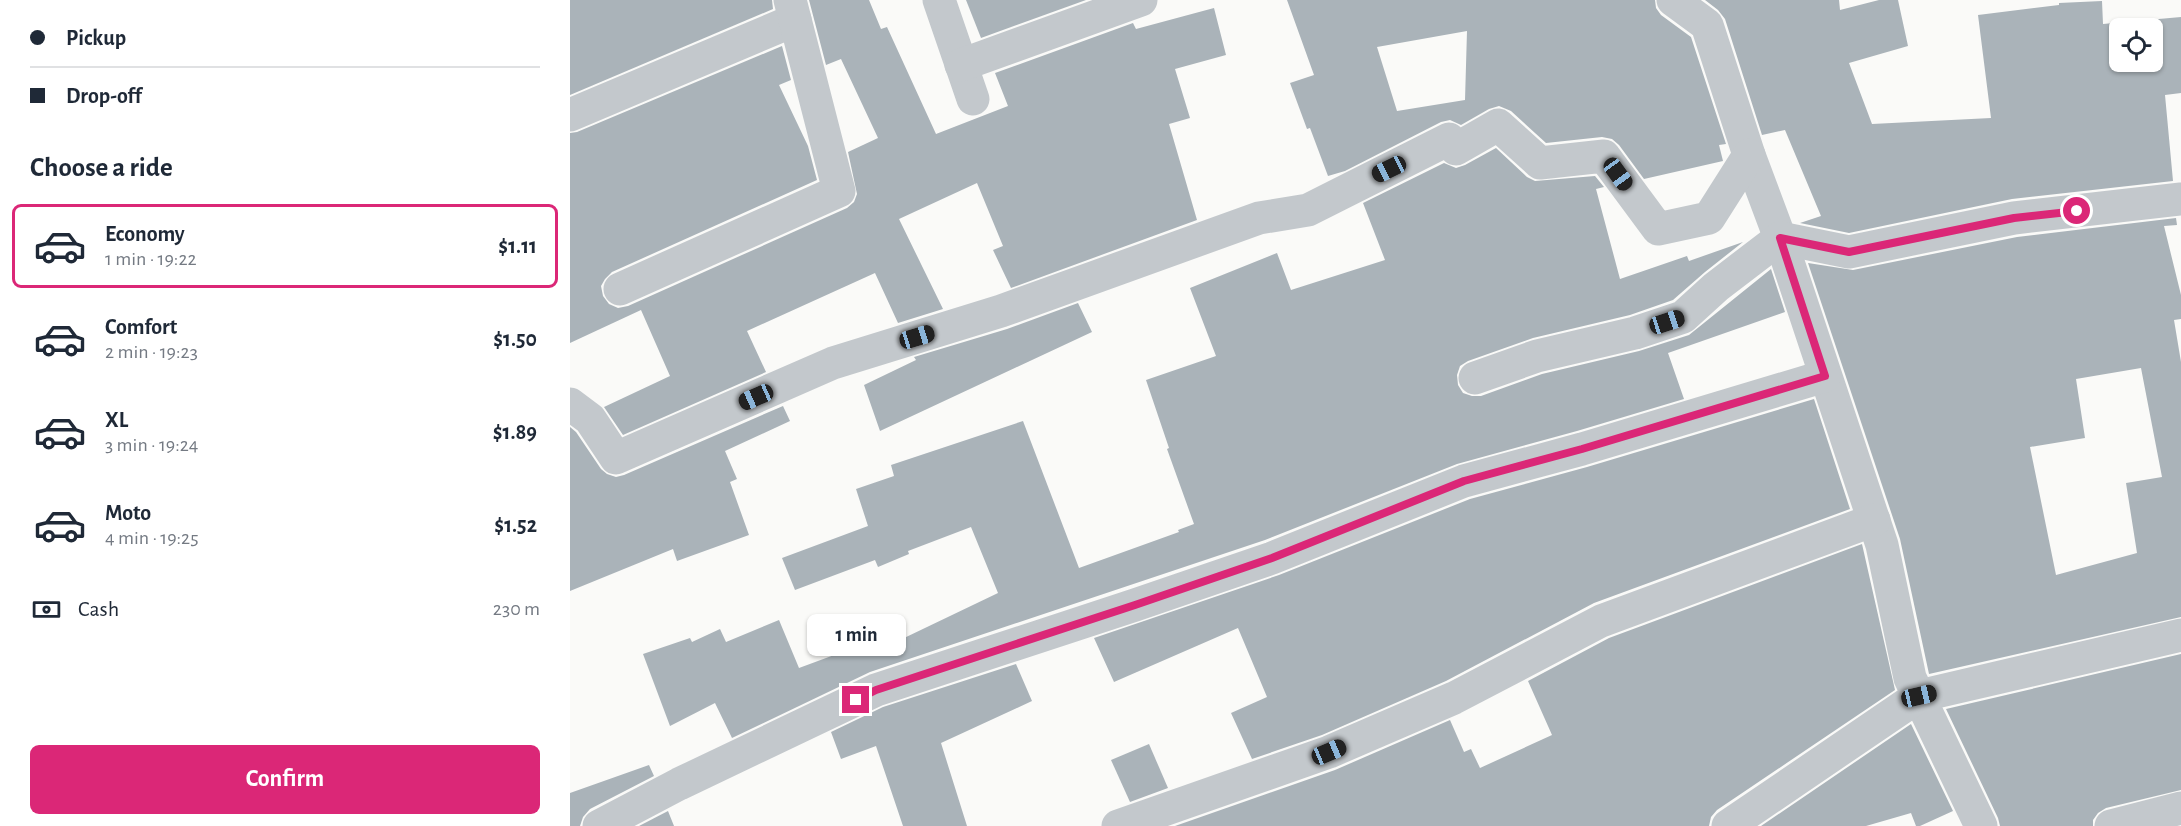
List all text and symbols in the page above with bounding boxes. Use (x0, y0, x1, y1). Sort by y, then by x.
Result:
map controls (2109, 18, 2163, 72)
button: locate (2109, 18, 2163, 72)
text: Pickup (66, 27, 126, 49)
text: Drop-off (66, 85, 142, 107)
car (1369, 153, 1409, 185)
text: Choose a ride (30, 154, 173, 181)
car (1600, 154, 1636, 194)
route start (2063, 197, 2090, 224)
icon: car (33, 219, 87, 273)
text: Economy (105, 223, 185, 245)
text: $1.11 (498, 235, 537, 257)
text: 1 min · 19:22 (105, 249, 197, 269)
car (1647, 308, 1687, 336)
icon: car (33, 312, 87, 366)
text: Comfort (105, 316, 177, 338)
car (897, 323, 937, 351)
text: $1.50 (493, 328, 537, 350)
text: 2 min · 19:23 (105, 342, 198, 362)
car (736, 381, 776, 413)
icon: car (33, 405, 87, 459)
text: XL (105, 409, 128, 431)
text: $1.89 (493, 421, 537, 443)
text: 3 min · 19:24 (105, 435, 198, 455)
icon: car (33, 498, 87, 552)
text: Moto (105, 502, 151, 524)
text: $1.52 (494, 514, 537, 536)
text: 4 min · 19:25 (105, 528, 199, 548)
icon: cash (30, 593, 63, 626)
text: Cash (78, 598, 119, 620)
text: 230 m (493, 599, 540, 619)
callout: 1 min (806, 613, 906, 655)
text: 1 min (835, 625, 878, 645)
car (1899, 683, 1939, 709)
route end (842, 686, 869, 713)
car (1309, 737, 1349, 767)
button: Confirm (30, 745, 540, 814)

